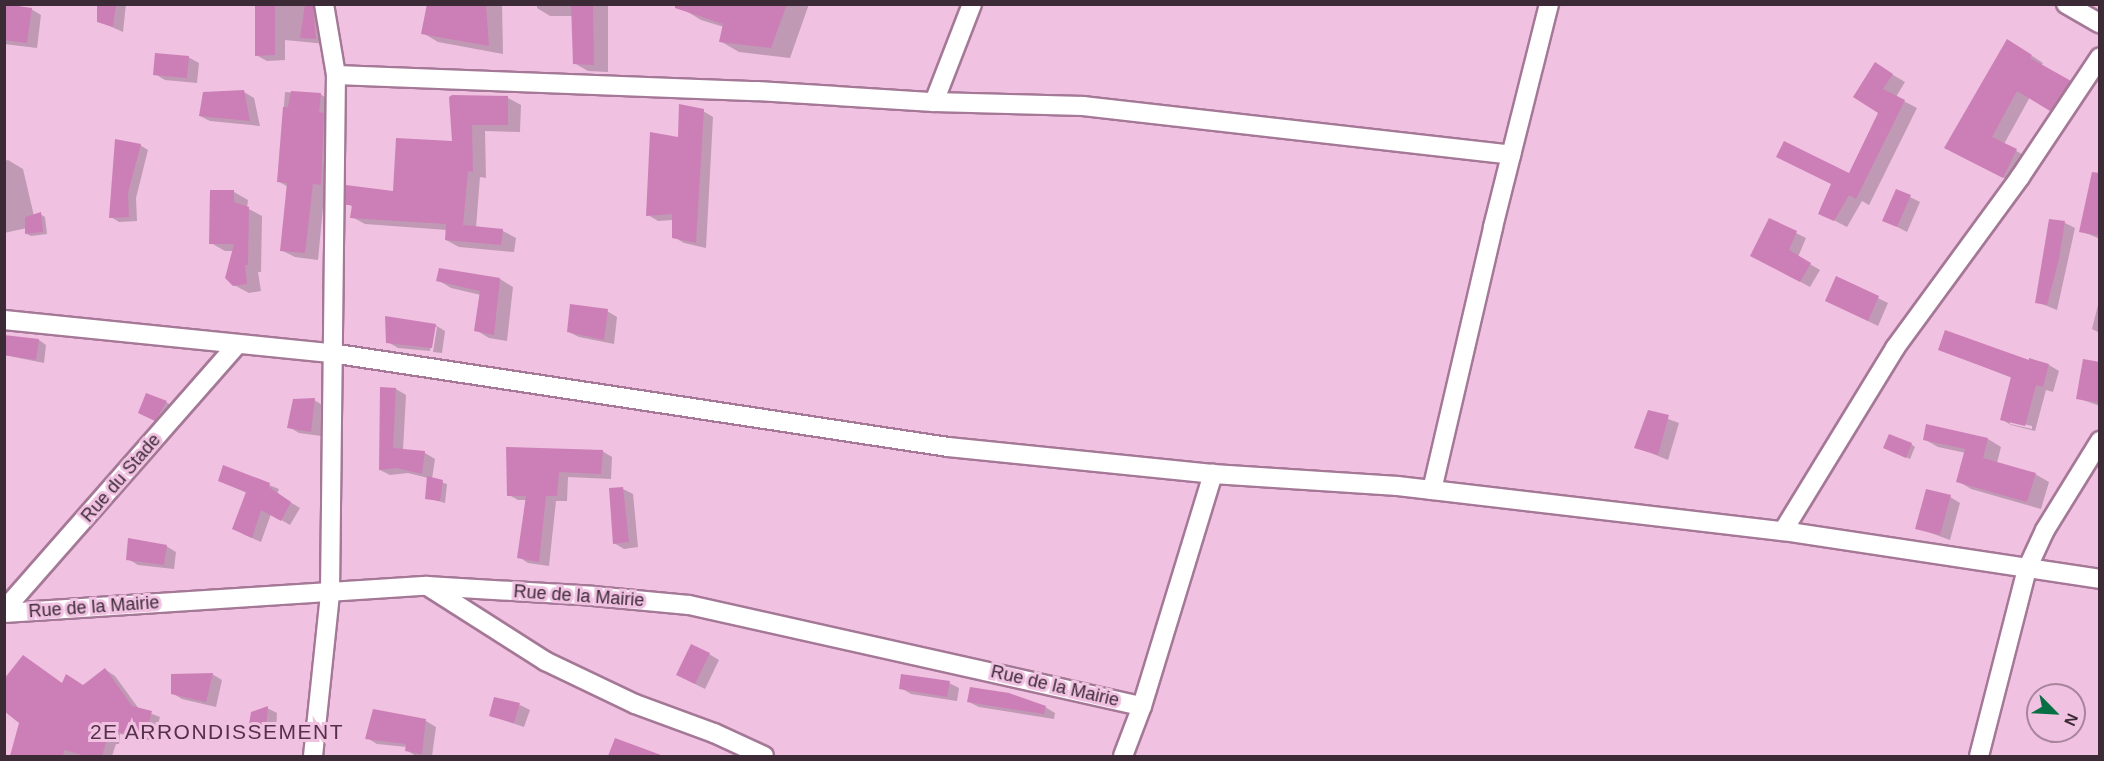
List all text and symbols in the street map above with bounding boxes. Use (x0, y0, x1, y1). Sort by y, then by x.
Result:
street label: Rue du Stade (77, 429, 165, 527)
street label: Rue de la Mairie (513, 581, 645, 611)
street label: Rue de la Mairie (28, 592, 160, 622)
street label: Rue de la Mairie (989, 661, 1121, 711)
north arrow (2026, 683, 2086, 743)
text: N (2061, 711, 2081, 728)
district label: 2E ARRONDISSEMENT (89, 719, 345, 745)

